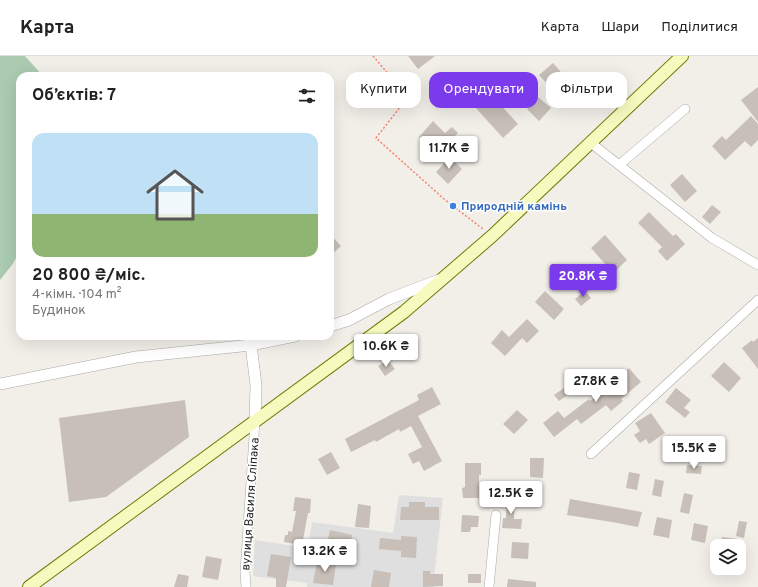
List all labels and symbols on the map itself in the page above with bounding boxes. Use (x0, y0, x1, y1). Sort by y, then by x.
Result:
pin: 11.7K ₴ (412, 136, 486, 170)
place label: Природній камінь (461, 199, 567, 215)
marker: Природній камінь (448, 201, 458, 211)
pin: 20.8K ₴ (546, 264, 620, 298)
pin: 10.6K ₴ (349, 334, 423, 368)
pin: 27.8K ₴ (559, 369, 633, 403)
pin: 15.5K ₴ (657, 436, 731, 470)
street label: вулиця Василя Сліпака (238, 437, 264, 571)
pin: 12.5K ₴ (474, 481, 548, 515)
pin: 13.2K ₴ (288, 539, 362, 573)

